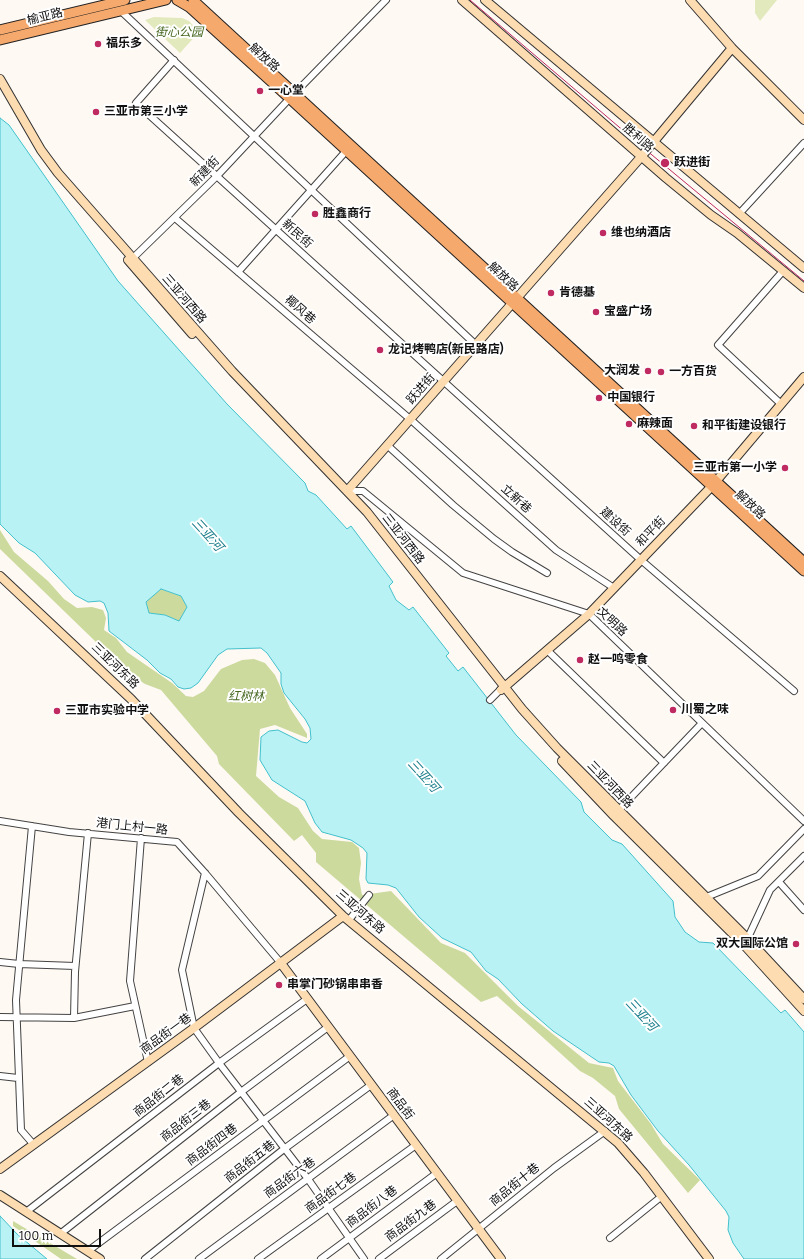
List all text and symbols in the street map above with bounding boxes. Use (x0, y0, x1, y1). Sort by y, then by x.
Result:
street label: 榆亚路 (26, 6, 64, 28)
park label: 街心公园 (155, 26, 203, 40)
place label: 福乐多 (106, 37, 142, 51)
marker: 福乐多 (93, 39, 103, 49)
street label: 解放路 (246, 41, 282, 75)
place label: 一心堂 (268, 84, 304, 98)
marker: 一心堂 (255, 86, 265, 96)
place label: 三亚市第三小学 (104, 105, 188, 119)
marker: 三亚市第三小学 (91, 107, 101, 117)
street label: 胜利路 (620, 121, 656, 155)
street label: 新建街 (187, 154, 223, 190)
place label: 跃进街 (674, 156, 710, 170)
marker: 跃进街 (659, 157, 671, 169)
place label: 胜鑫商行 (323, 207, 371, 221)
marker: 胜鑫商行 (310, 209, 320, 219)
street label: 新民街 (279, 217, 315, 251)
place label: 维也纳酒店 (611, 226, 671, 240)
marker: 维也纳酒店 (598, 228, 608, 238)
street label: 解放路 (485, 259, 521, 295)
street label: 三亚河西路 (159, 272, 209, 326)
place label: 肯德基 (559, 286, 595, 300)
marker: 肯德基 (546, 288, 556, 298)
street label: 椰风巷 (282, 293, 318, 327)
place label: 宝盛广场 (604, 305, 652, 319)
marker: 宝盛广场 (591, 307, 601, 317)
place label: 龙记烤鸭店(新民路店) (388, 343, 504, 357)
marker: 龙记烤鸭店(新民路店) (375, 345, 385, 355)
place label: 大润发 (604, 364, 640, 378)
place label: 一方百货 (669, 365, 717, 379)
marker: 大润发 (643, 366, 653, 376)
marker: 一方百货 (656, 367, 666, 377)
street label: 跃进街 (404, 371, 438, 407)
place label: 中国银行 (607, 391, 655, 405)
marker: 中国银行 (594, 393, 604, 403)
place label: 麻辣面 (637, 417, 673, 431)
marker: 麻辣面 (624, 419, 634, 429)
place label: 和平街建设银行 (702, 419, 786, 433)
marker: 和平街建设银行 (689, 421, 699, 431)
place label: 三亚市第一小学 (693, 461, 777, 475)
marker: 三亚市第一小学 (780, 463, 790, 473)
street label: 立新巷 (498, 482, 534, 516)
street label: 解放路 (732, 487, 768, 523)
street label: 建设街 (597, 505, 633, 539)
street label: 三亚河西路 (379, 511, 427, 567)
street label: 和平街 (633, 514, 669, 550)
water label: 三亚河 (188, 515, 226, 555)
street label: 文明路 (594, 604, 630, 640)
street label: 三亚河东路 (88, 640, 142, 692)
place label: 赵一鸣零食 (588, 653, 648, 667)
marker: 赵一鸣零食 (575, 655, 585, 665)
park label: 红树林 (228, 690, 264, 704)
place label: 川蜀之味 (681, 703, 729, 717)
place label: 三亚市实验中学 (65, 704, 149, 718)
marker: 川蜀之味 (668, 705, 678, 715)
marker: 三亚市实验中学 (52, 706, 62, 716)
water label: 三亚河 (404, 756, 442, 796)
street label: 三亚河西路 (584, 758, 636, 812)
street label: 港门上村一路 (95, 816, 169, 838)
street label: 三亚河东路 (333, 887, 387, 937)
place label: 双大国际公馆 (716, 937, 788, 951)
marker: 双大国际公馆 (791, 939, 801, 949)
place label: 串掌门砂锅串串香 (287, 978, 383, 992)
marker: 串掌门砂锅串串香 (274, 980, 284, 990)
water label: 三亚河 (622, 995, 660, 1035)
street label: 商品街一巷 (137, 1011, 195, 1057)
street label: 商品街二巷 (131, 1072, 187, 1120)
street label: 商品街 (383, 1085, 417, 1123)
street label: 三亚河东路 (581, 1095, 635, 1145)
street label: 商品街三巷 (158, 1097, 214, 1145)
street label: 商品街四巷 (184, 1121, 240, 1169)
street label: 商品街五巷 (222, 1138, 278, 1186)
street label: 商品街六巷 (261, 1155, 319, 1201)
street label: 商品街十巷 (487, 1161, 543, 1209)
street label: 商品街七巷 (302, 1170, 360, 1216)
street label: 商品街八巷 (344, 1183, 400, 1231)
street label: 商品街九巷 (383, 1197, 439, 1245)
scale bar (14, 1221, 103, 1247)
text: 100 m (19, 1229, 53, 1243)

